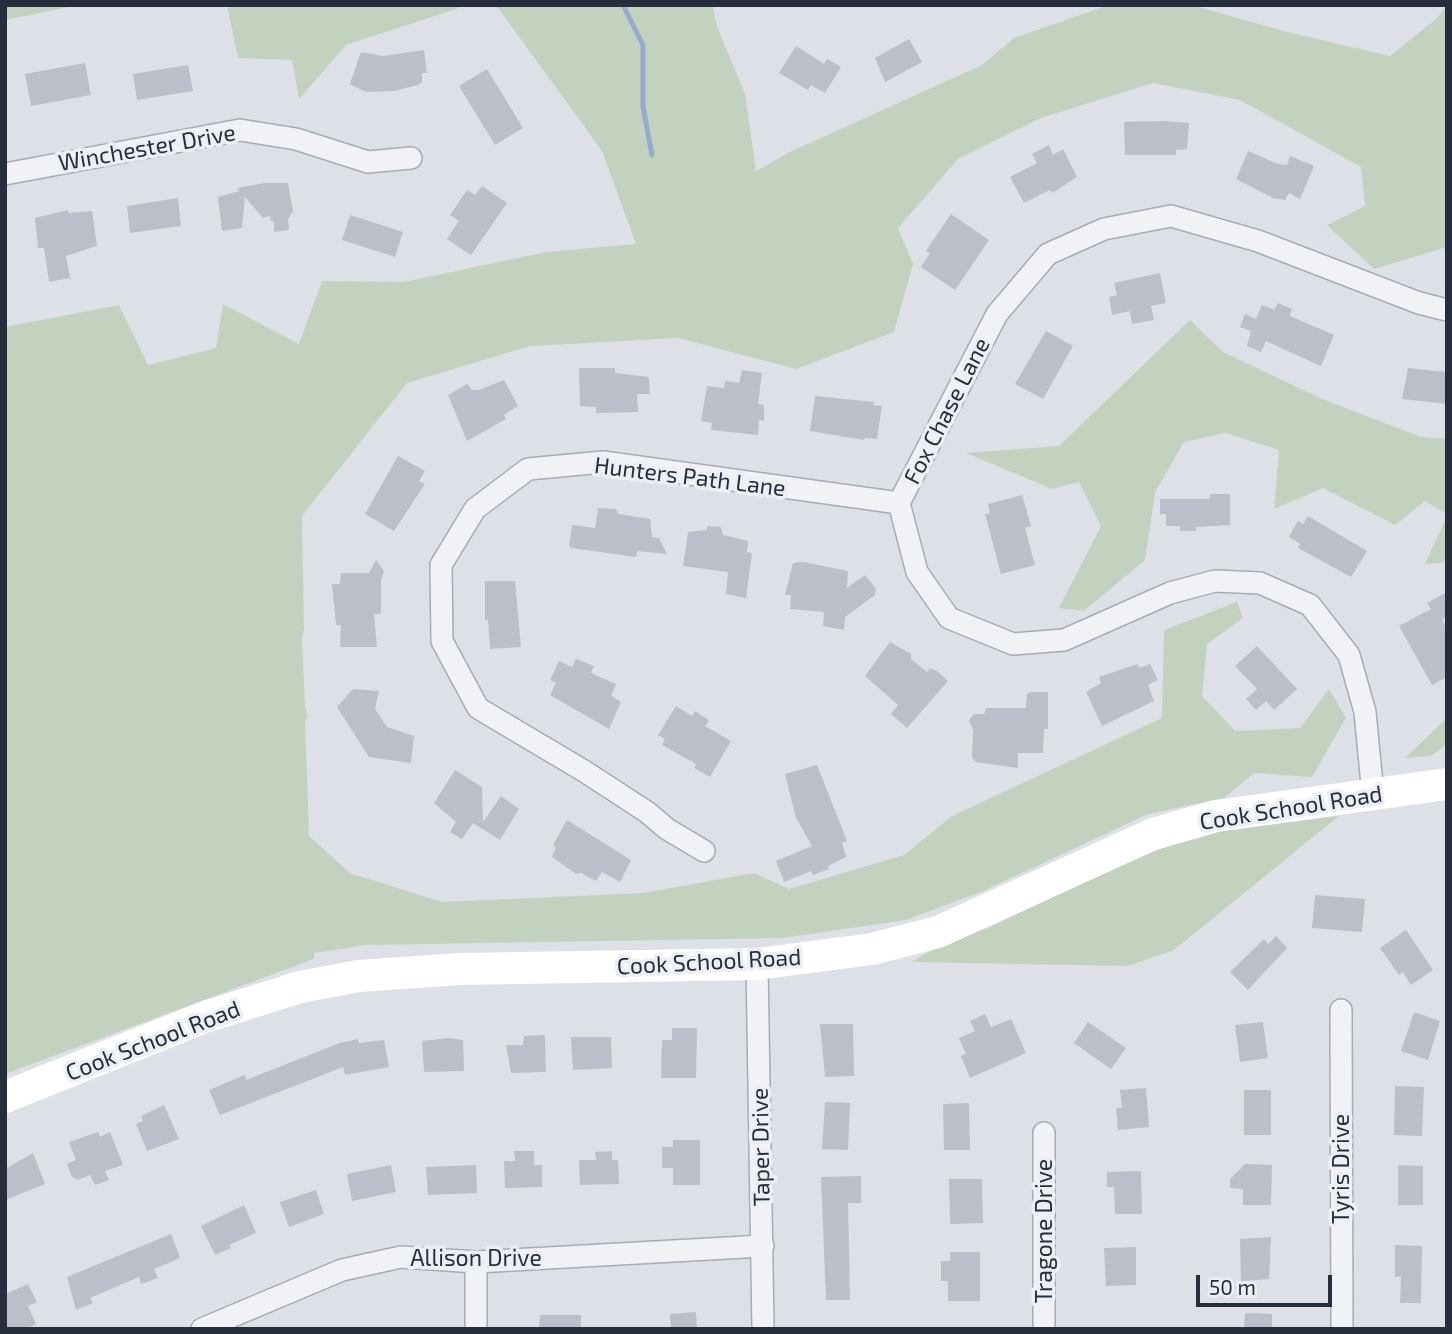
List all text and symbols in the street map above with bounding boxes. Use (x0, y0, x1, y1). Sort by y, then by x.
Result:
street label: Winchester Drive (56, 119, 238, 177)
street label: Fox Chase Lane (898, 333, 996, 489)
street label: Hunters Path Lane (593, 452, 787, 502)
street label: Cook School Road (1198, 780, 1384, 836)
street label: Cook School Road (616, 943, 802, 981)
street label: Cook School Road (62, 995, 244, 1087)
street label: Taper Drive (746, 1088, 776, 1206)
street label: Tyris Drive (1327, 1114, 1355, 1224)
street label: Tragone Drive (1030, 1159, 1058, 1303)
street label: Allison Drive (410, 1244, 542, 1272)
scale bar (1200, 1260, 1336, 1304)
text: 50 m (1209, 1274, 1256, 1299)

